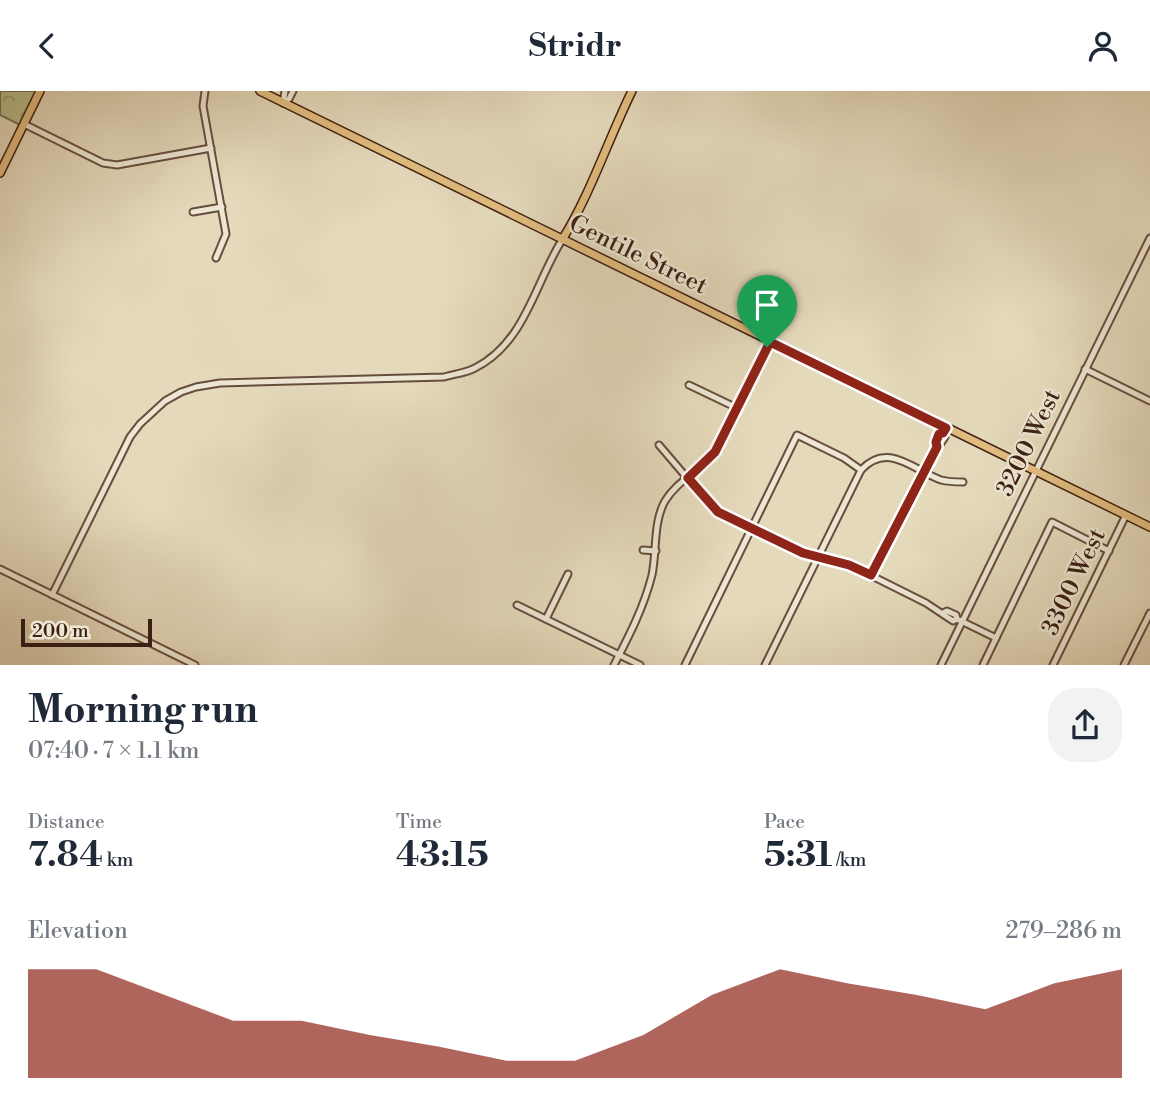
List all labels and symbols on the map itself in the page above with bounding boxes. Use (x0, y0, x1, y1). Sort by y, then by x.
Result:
street label: Gentile Street (564, 209, 712, 302)
pin (737, 275, 797, 347)
street label: 3200 West (990, 384, 1068, 501)
street label: 3300 West (1035, 523, 1113, 640)
scale bar (21, 616, 152, 648)

